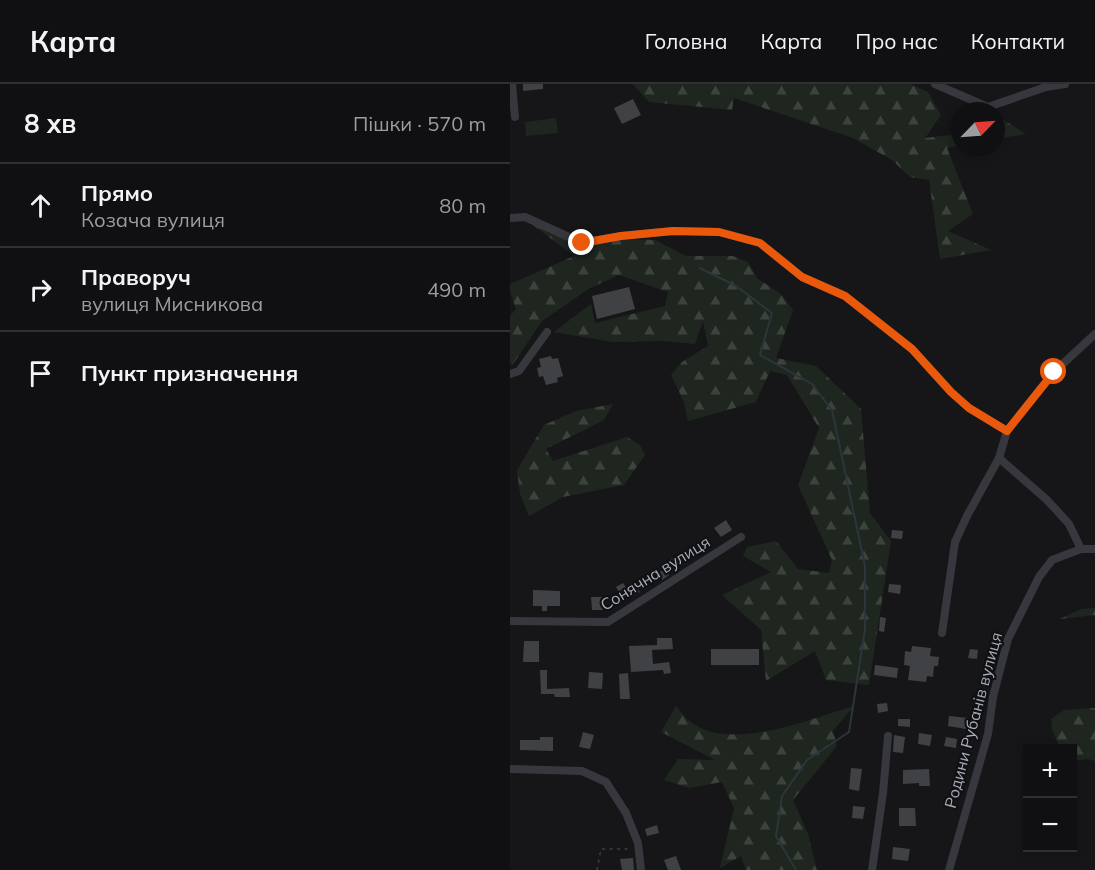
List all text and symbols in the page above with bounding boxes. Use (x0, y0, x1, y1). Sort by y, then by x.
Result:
text: Карта (30, 24, 116, 59)
text: Головна (645, 28, 728, 54)
text: Карта (761, 28, 822, 54)
text: Про нас (855, 28, 938, 54)
text: Контакти (971, 28, 1065, 54)
north arrow (951, 102, 1005, 156)
text: 8 хв (24, 107, 76, 140)
text: Пішки · 570 m (353, 111, 486, 136)
text: Прямо (81, 179, 153, 207)
icon: ahead (24, 189, 57, 222)
text: 80 m (439, 193, 486, 218)
text: Козача вулиця (81, 207, 225, 232)
route end (568, 229, 594, 255)
text: Праворуч (81, 263, 191, 291)
icon: right (24, 273, 57, 306)
text: 490 m (427, 277, 486, 302)
text: вулиця Мисникова (81, 291, 263, 316)
icon: arrive (24, 357, 57, 390)
route start (1040, 358, 1066, 384)
text: Пункт призначення (81, 359, 298, 387)
street label: Сонячна вулиця (596, 531, 714, 615)
street label: Родини Рубанів вулиця (940, 630, 1006, 810)
map controls (1023, 744, 1077, 852)
button: + (1023, 744, 1077, 798)
button: − (1023, 798, 1077, 852)

